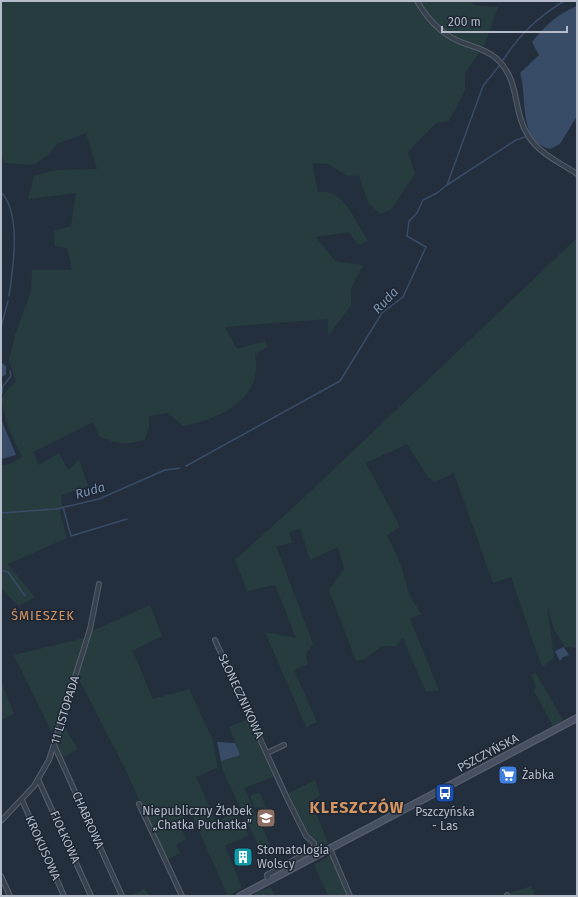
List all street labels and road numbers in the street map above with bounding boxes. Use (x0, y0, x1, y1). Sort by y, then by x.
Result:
street label: SŁONECZNIKOWA (215, 652, 267, 741)
street label: 11 LISTOPADA (48, 674, 82, 746)
street label: PSZCZYŃSKA (455, 730, 521, 775)
street label: CHABROWA (69, 789, 107, 851)
street label: FIOŁKOWA (47, 809, 83, 865)
street label: KROKUSOWA (23, 814, 63, 882)

